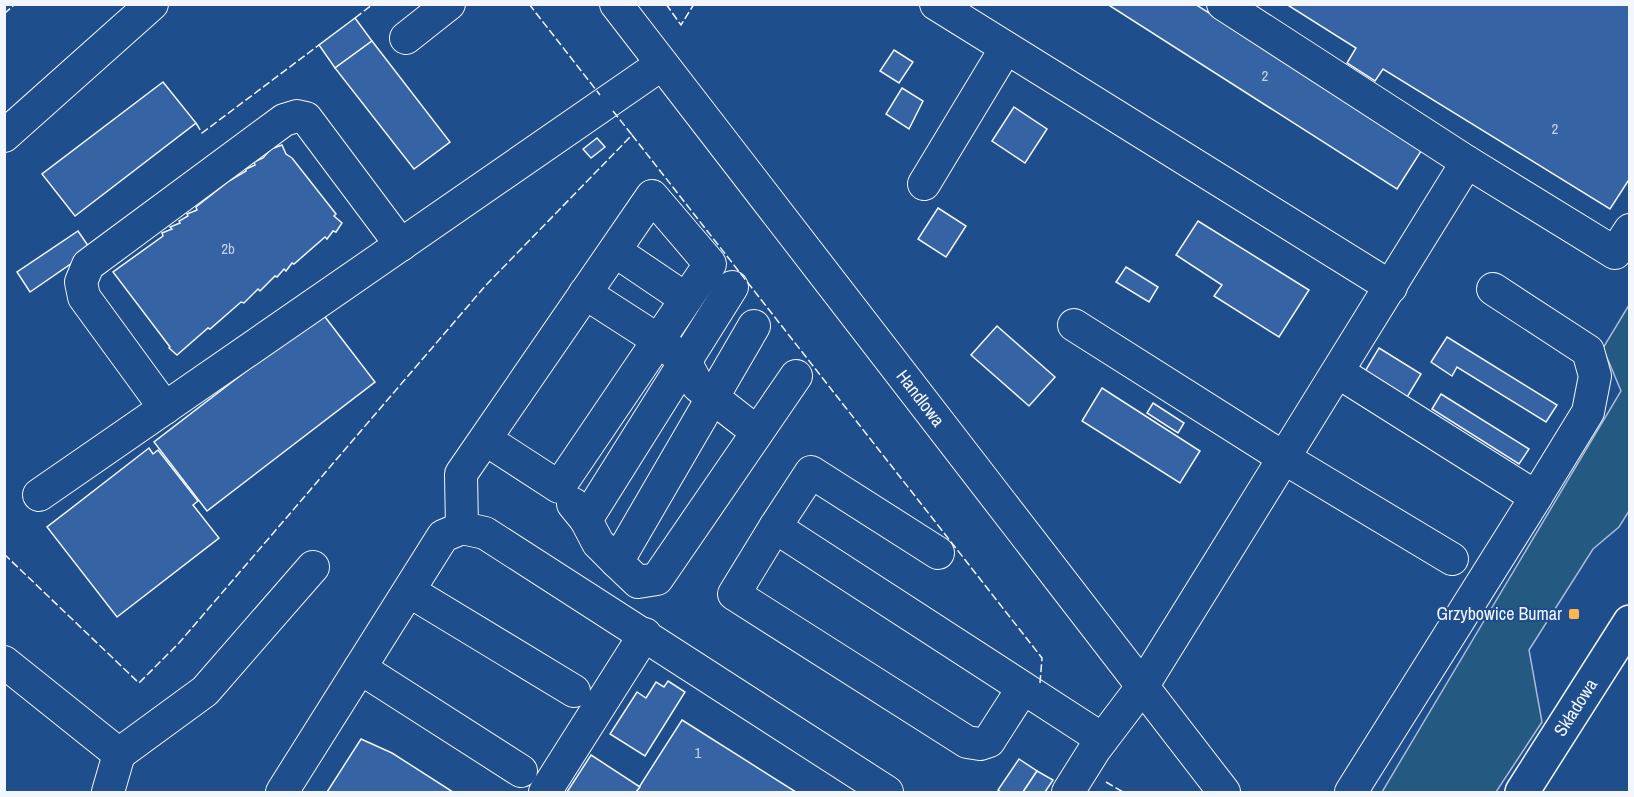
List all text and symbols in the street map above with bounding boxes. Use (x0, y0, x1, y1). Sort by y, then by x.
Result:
house number: 2 (1262, 65, 1269, 86)
house number: 2 (1552, 118, 1559, 139)
house number: 2b (221, 238, 235, 259)
street label: Handlowa (891, 364, 951, 432)
place label: Grzybowice Bumar (1437, 601, 1562, 626)
marker: Grzybowice Bumar (1567, 607, 1581, 621)
street label: Składowa (1547, 674, 1603, 741)
house number: 1 (695, 742, 702, 763)

